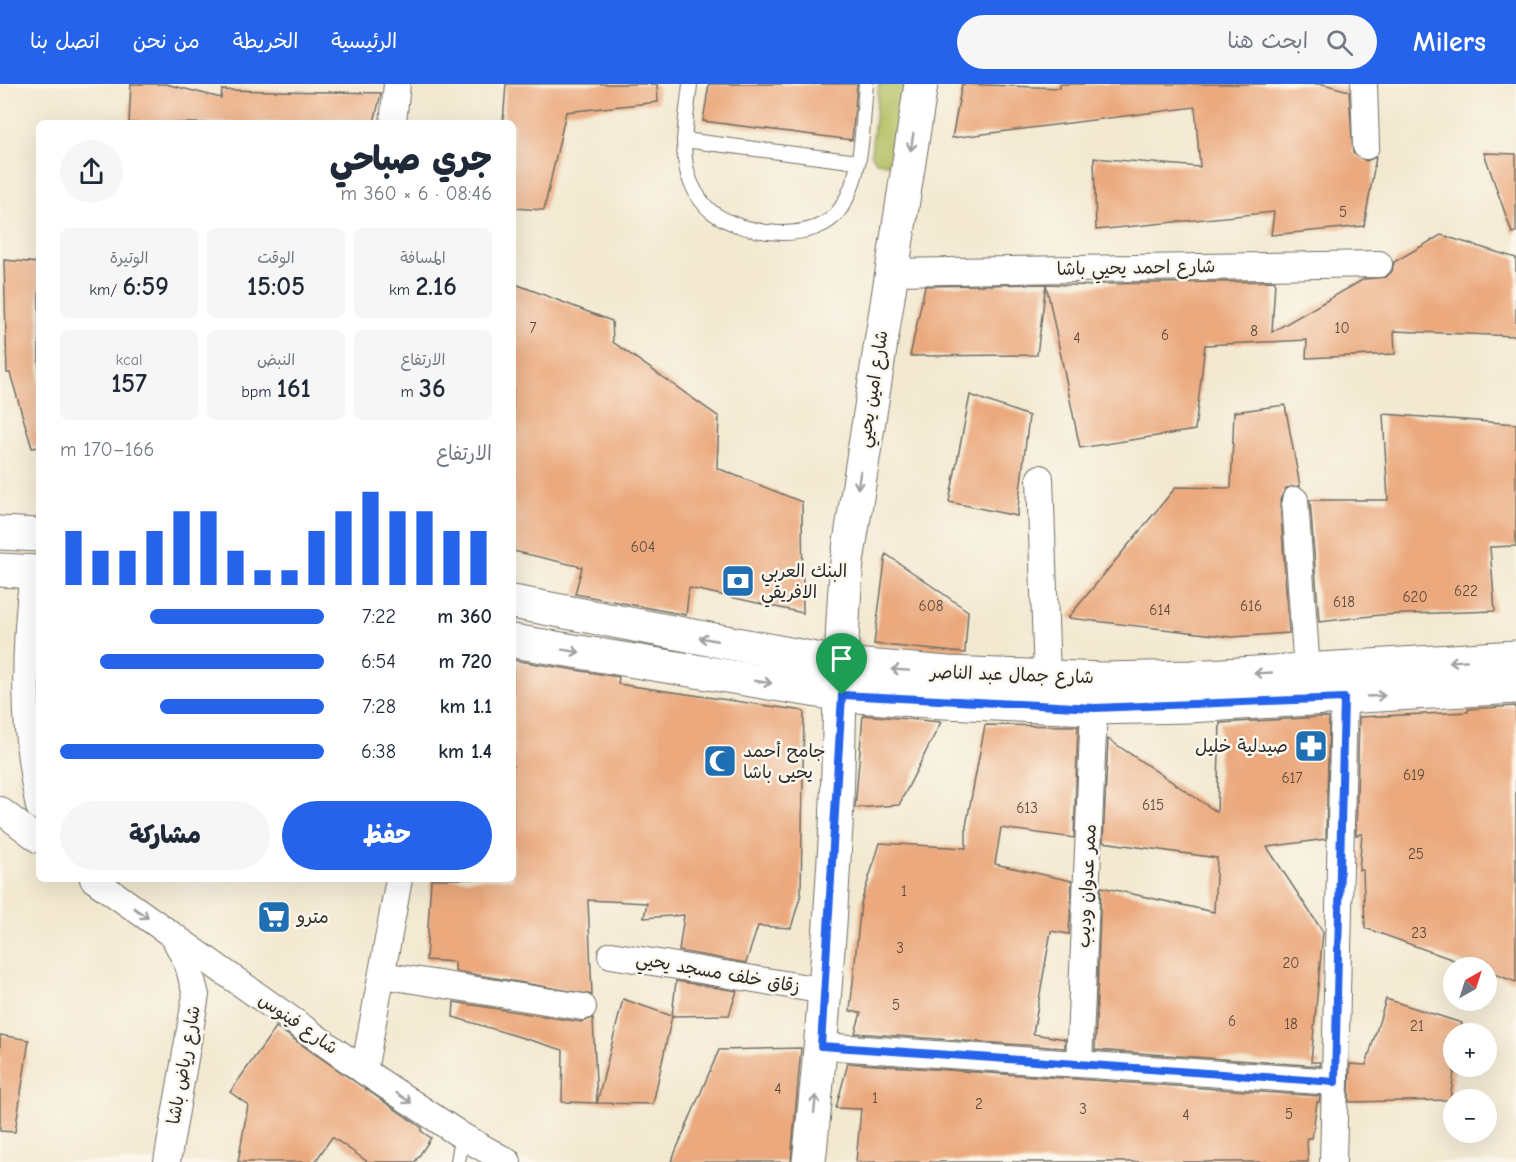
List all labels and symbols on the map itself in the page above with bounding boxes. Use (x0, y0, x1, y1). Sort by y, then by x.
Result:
one-way arrow (906, 131, 917, 151)
house number: 5 (1339, 203, 1347, 221)
street label: شارع احمد يحيي باشا (1056, 256, 1216, 285)
house number: 7 (529, 319, 537, 337)
house number: 10 (1334, 319, 1350, 337)
house number: 8 (1250, 322, 1258, 340)
house number: 6 (1161, 326, 1169, 344)
street label: شارع امين يحيي (853, 329, 898, 450)
house number: 4 (1073, 329, 1081, 347)
one-way arrow (853, 469, 864, 489)
house number: 604 (631, 538, 655, 556)
place label: البنك العربي الافريقي (761, 561, 847, 608)
bank icon: البنك العربي الافريقي (720, 563, 756, 599)
house number: 622 (1454, 582, 1478, 600)
house number: 620 (1402, 588, 1428, 606)
house number: 618 (1333, 593, 1355, 611)
house number: 608 (919, 597, 944, 615)
house number: 616 (1240, 597, 1262, 615)
house number: 614 (1149, 601, 1171, 619)
one-way arrow (699, 633, 718, 644)
pin (816, 633, 867, 695)
one-way arrow (560, 645, 580, 656)
one-way arrow (1448, 656, 1468, 667)
street label: شارع جمال عبد الناصر (928, 662, 1094, 689)
one-way arrow (891, 664, 911, 675)
one-way arrow (1254, 668, 1274, 679)
one-way arrow (753, 677, 772, 688)
one-way arrow (1366, 690, 1386, 701)
pharmacy icon: صيدلية خليل (1293, 728, 1329, 764)
place label: صيدلية خليل (1195, 736, 1288, 757)
place label: جامح أحمد يحيى باشا (743, 741, 826, 783)
mosque icon: جامح أحمد يحيى باشا (702, 743, 738, 779)
house number: 619 (1403, 766, 1425, 784)
house number: 617 (1281, 769, 1303, 787)
house number: 615 (1142, 796, 1164, 814)
house number: 613 (1016, 799, 1038, 817)
street label: ممر عدوان وديب (1073, 823, 1101, 949)
house number: 25 (1408, 845, 1424, 863)
house number: 1 (901, 882, 907, 900)
supermarket icon: مترو (256, 899, 292, 935)
one-way arrow (133, 907, 149, 919)
place label: مترو (295, 907, 329, 928)
house number: 23 (1411, 924, 1427, 942)
house number: 3 (896, 939, 904, 957)
street label: زقاق خلف مسجد يحيي (634, 948, 802, 1003)
house number: 20 (1283, 954, 1299, 972)
north arrow (1443, 957, 1497, 1011)
street label: شارع فينوس (254, 989, 342, 1060)
house number: 5 (892, 996, 900, 1014)
street label: شارع رياض باشا (163, 1004, 206, 1126)
house number: 6 (1228, 1012, 1236, 1030)
house number: 18 (1284, 1015, 1298, 1033)
house number: 21 (1410, 1017, 1424, 1035)
house number: 4 (774, 1080, 782, 1098)
house number: 1 (872, 1089, 878, 1107)
one-way arrow (395, 1091, 412, 1104)
one-way arrow (810, 1094, 821, 1114)
house number: 2 (975, 1095, 983, 1113)
house number: 3 (1079, 1100, 1087, 1118)
house number: 5 (1285, 1105, 1293, 1123)
house number: 4 (1182, 1106, 1190, 1124)

